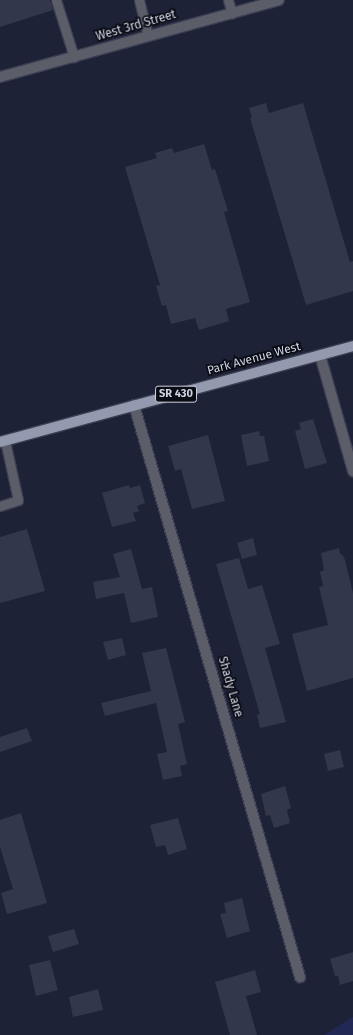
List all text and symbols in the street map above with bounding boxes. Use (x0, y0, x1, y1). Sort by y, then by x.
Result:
street label: West 3rd Street (94, 8, 178, 44)
street label: Park Avenue West (206, 340, 302, 378)
road number: SR 430 (155, 385, 197, 403)
street label: Shady Lane (214, 655, 246, 719)

